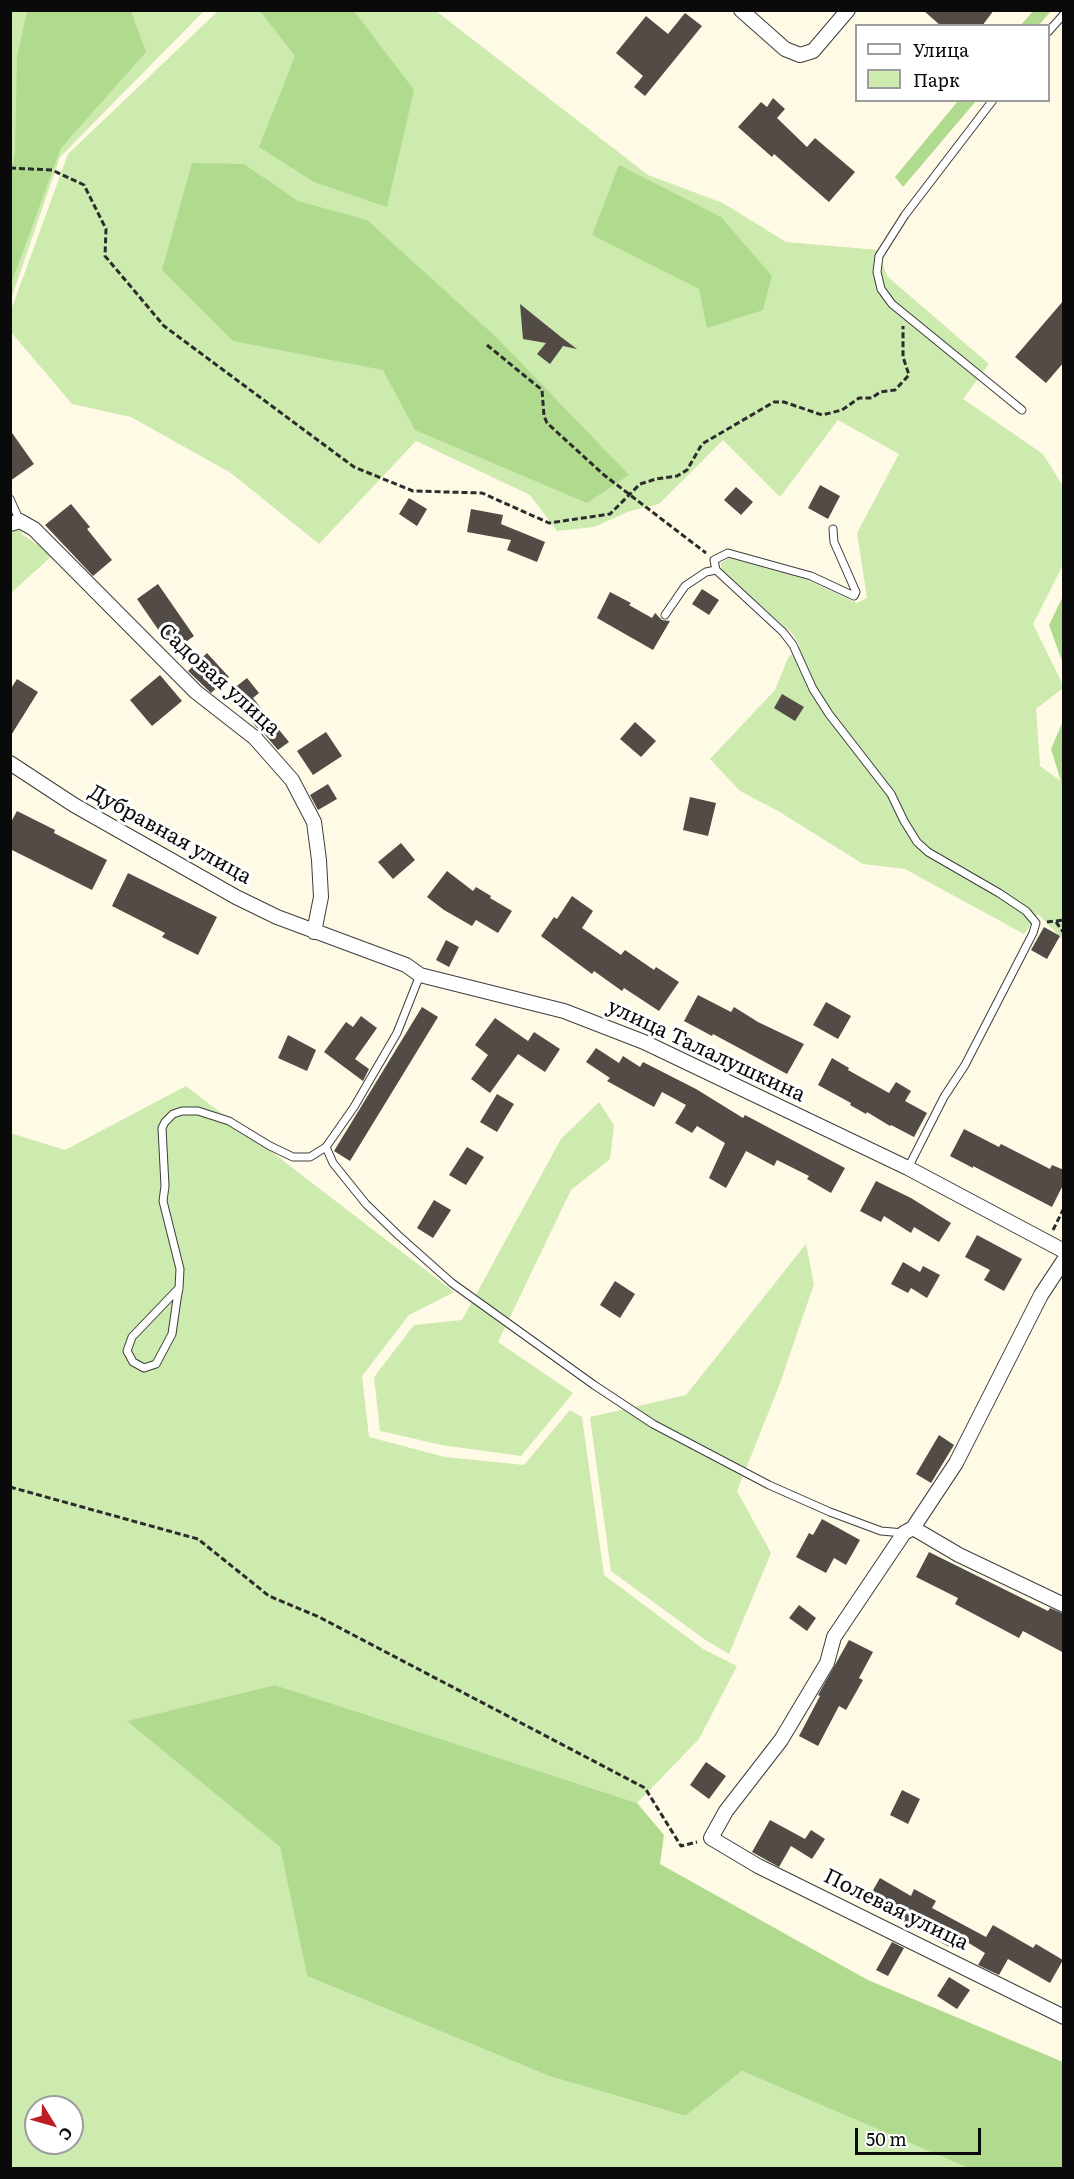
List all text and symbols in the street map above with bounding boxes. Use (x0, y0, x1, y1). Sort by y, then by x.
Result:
legend (855, 24, 1050, 102)
text: Улица (913, 36, 969, 63)
text: Парк (913, 66, 960, 93)
street label: Садовая улица (153, 619, 285, 741)
street label: Дубравная улица (84, 780, 256, 890)
street label: улица Талалушкина (603, 994, 809, 1108)
street label: Полевая улица (819, 1864, 973, 1956)
north arrow (24, 2095, 84, 2155)
scale bar (858, 2116, 984, 2154)
text: С (54, 2123, 80, 2146)
text: 50 m (866, 2125, 907, 2152)

